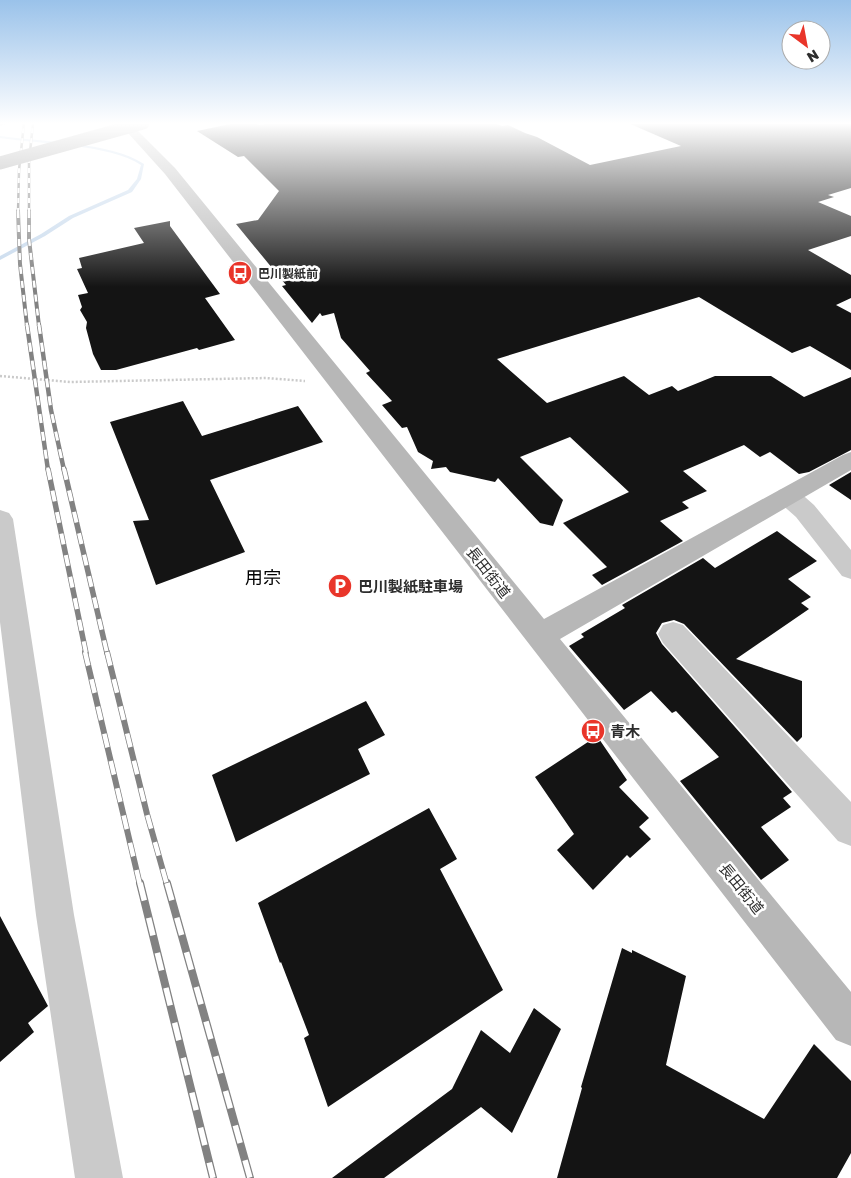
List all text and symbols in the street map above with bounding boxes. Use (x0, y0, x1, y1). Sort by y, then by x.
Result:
north arrow (781, 20, 831, 70)
text: N (804, 46, 822, 66)
bus stop icon: 巴川製紙前 (227, 260, 253, 286)
place label: 巴川製紙前 (258, 266, 318, 281)
street label: 長田街道 (463, 543, 515, 601)
district label: 用宗 (245, 566, 281, 588)
parking icon: 巴川製紙駐車場 (327, 573, 353, 599)
place label: 巴川製紙駐車場 (358, 577, 463, 595)
bus stop icon: 青木 (580, 718, 606, 744)
place label: 青木 (610, 722, 640, 740)
street label: 長田街道 (716, 859, 768, 917)

